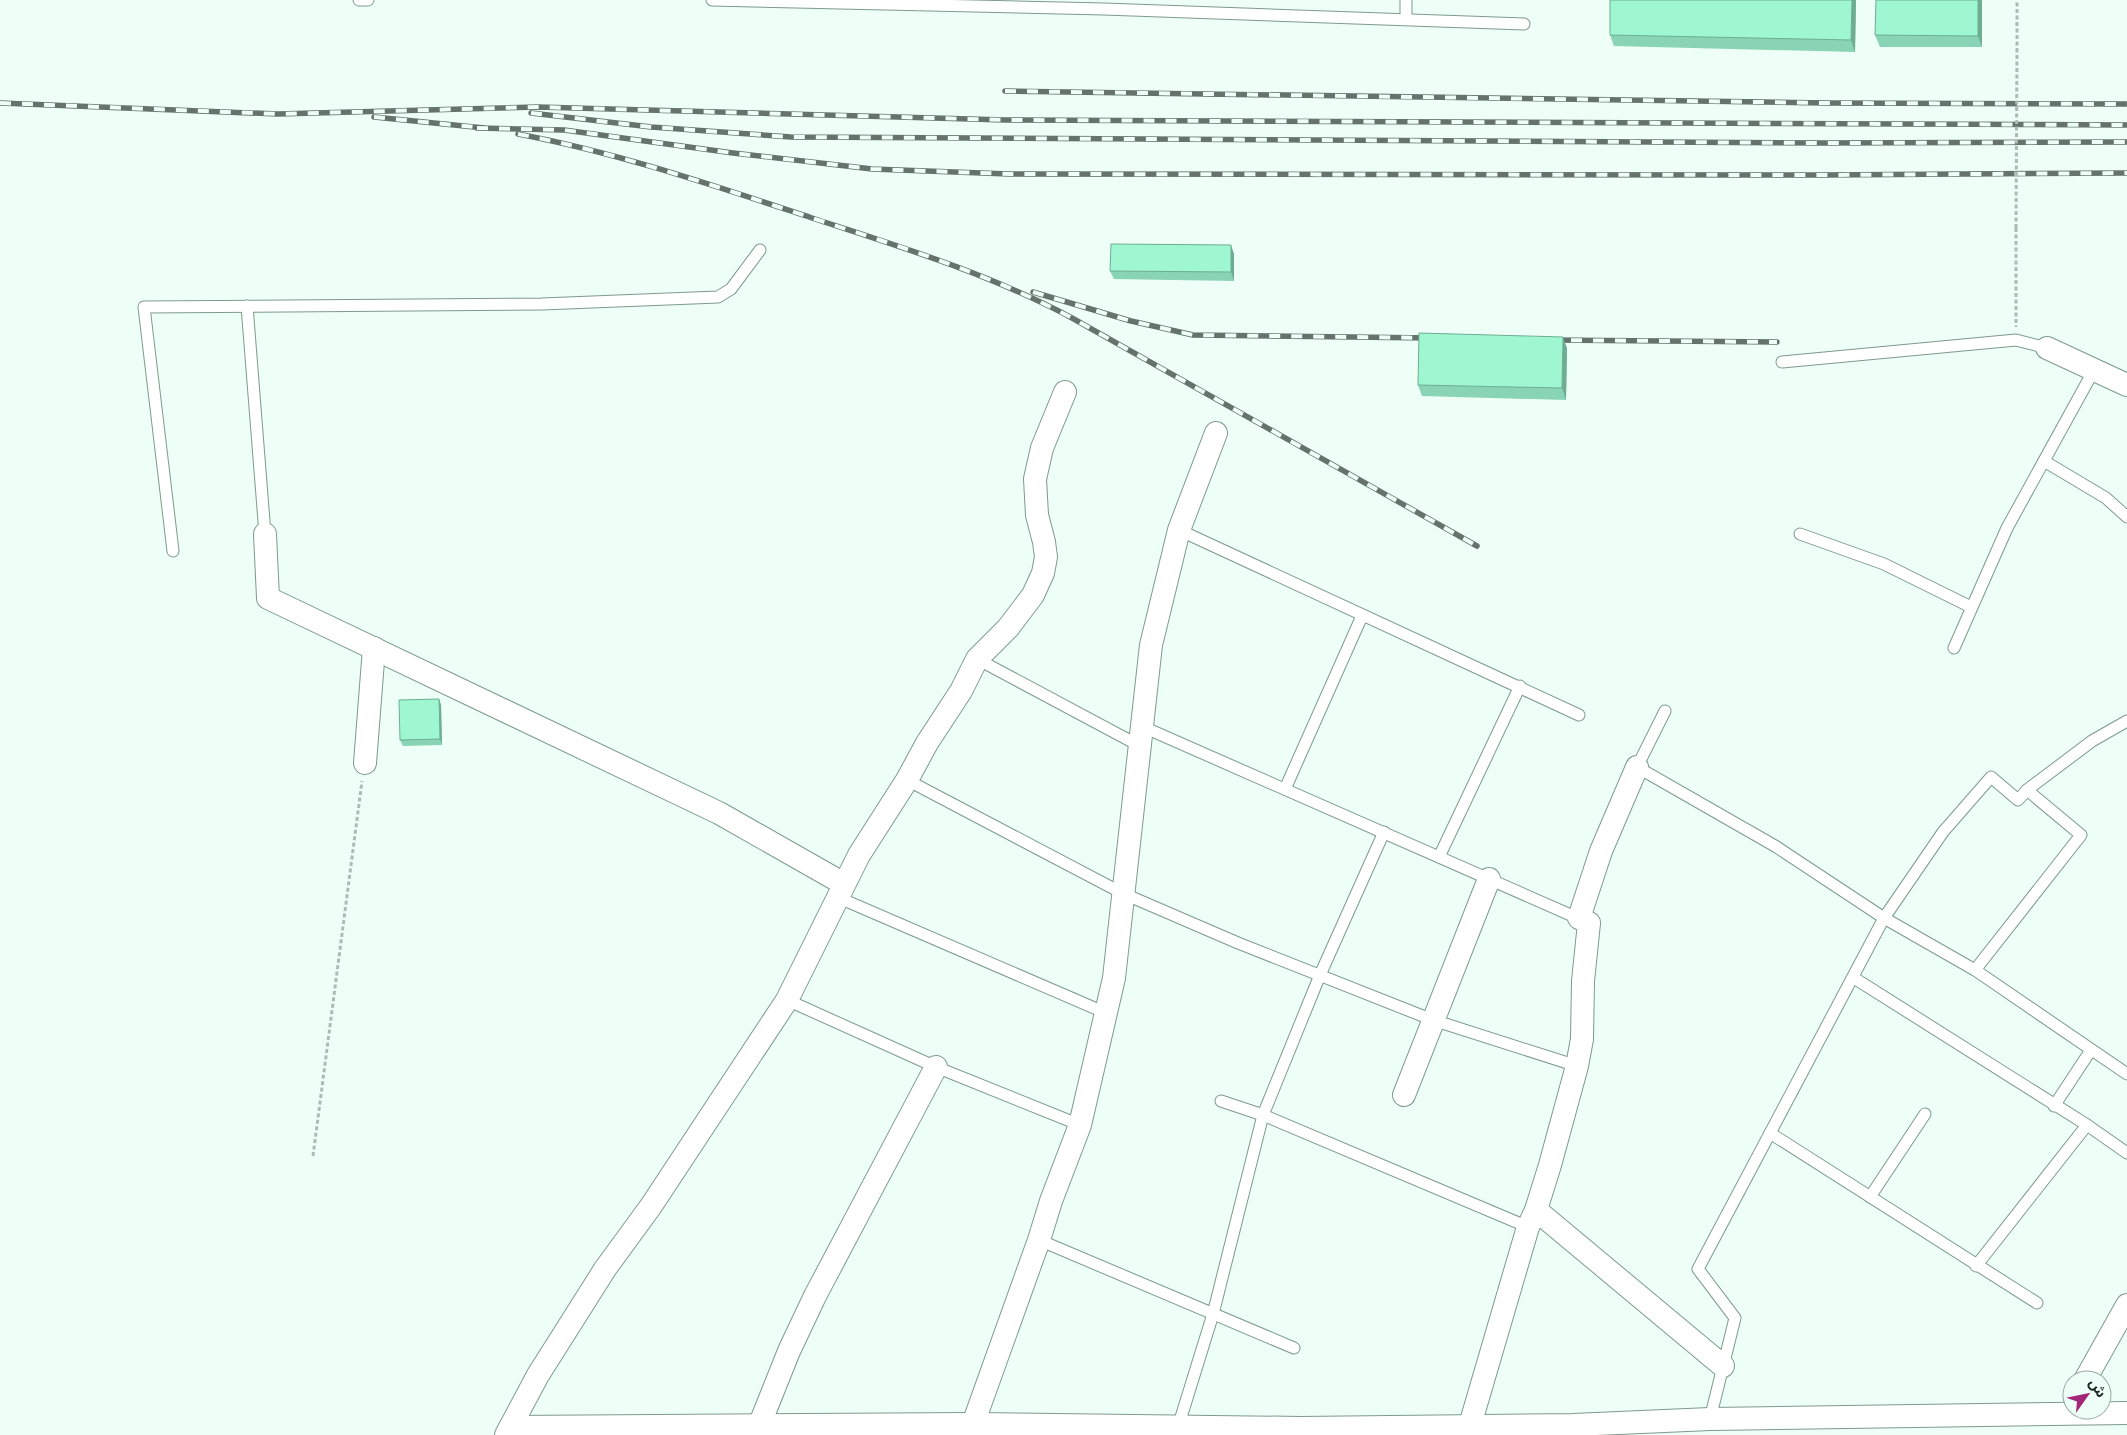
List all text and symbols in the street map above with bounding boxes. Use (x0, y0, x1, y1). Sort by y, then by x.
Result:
north arrow (2062, 1370, 2112, 1420)
text: ش (2086, 1375, 2111, 1400)

